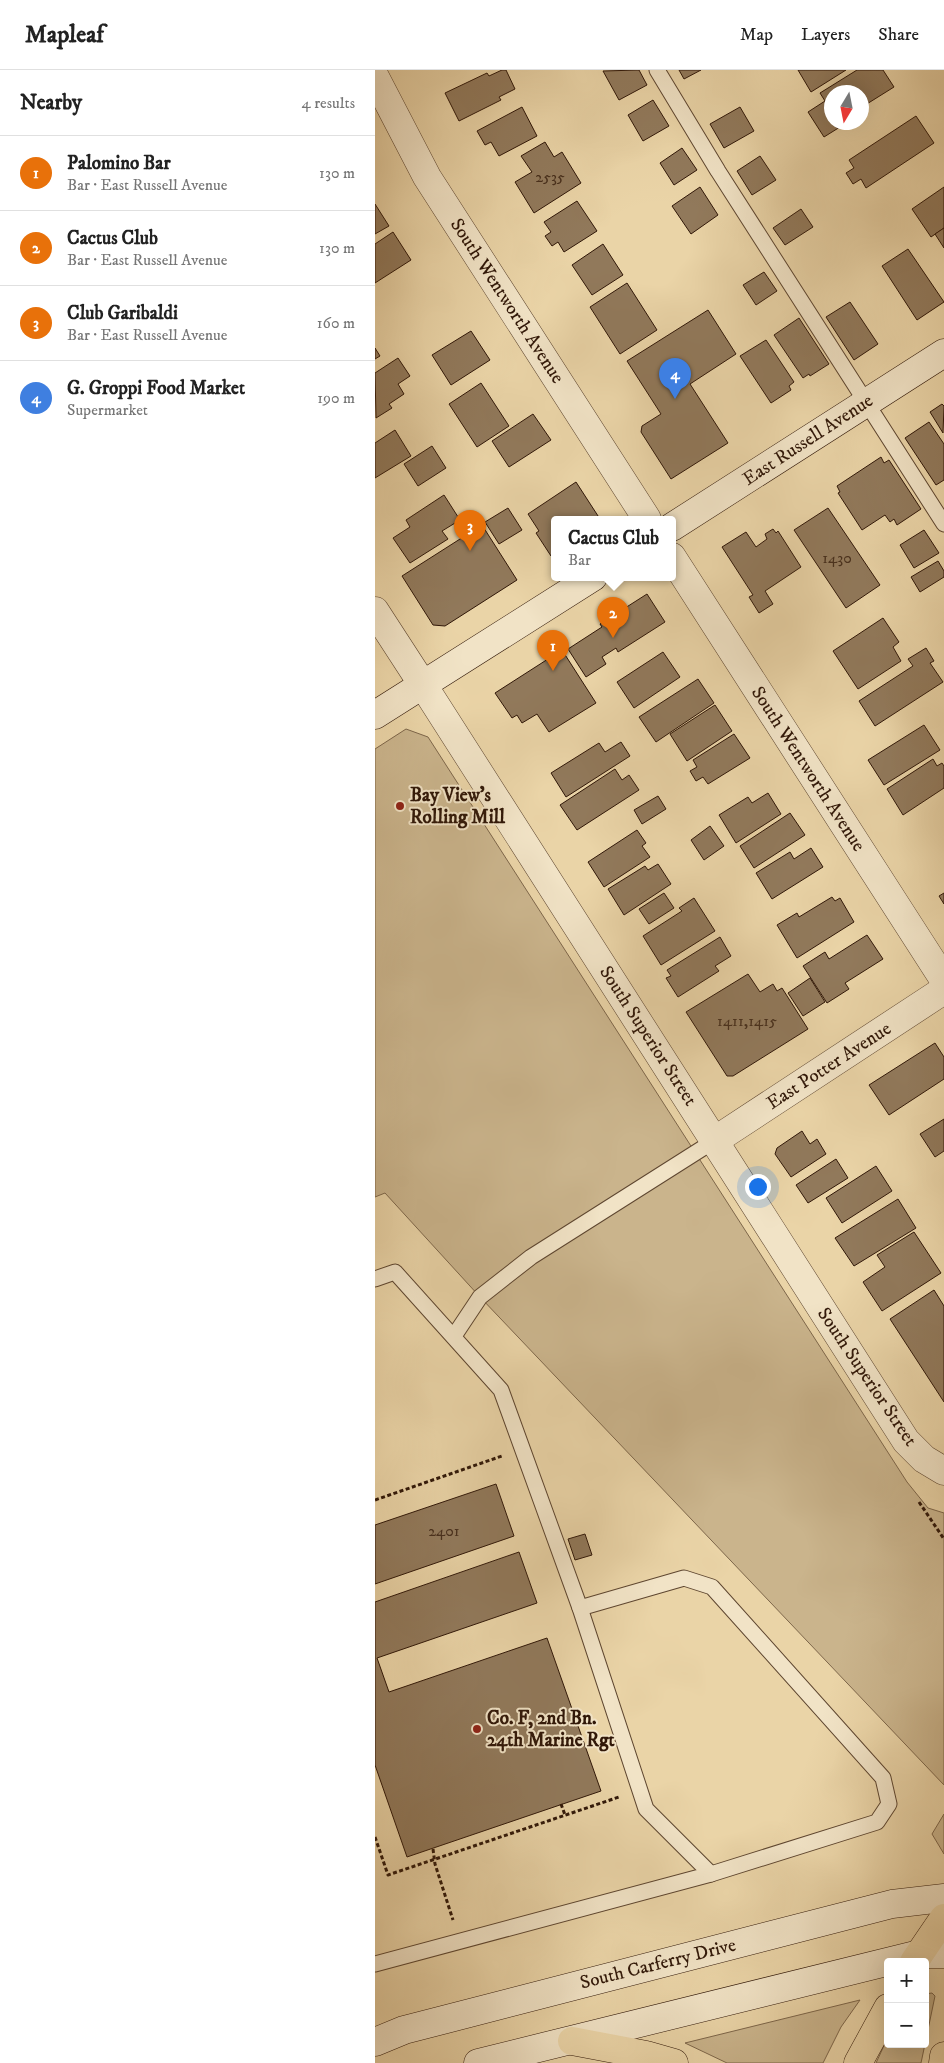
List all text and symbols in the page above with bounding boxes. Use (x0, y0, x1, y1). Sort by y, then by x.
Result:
text: Mapleaf (25, 20, 104, 50)
text: Map (740, 24, 773, 46)
text: Layers (801, 24, 850, 46)
text: Share (878, 24, 919, 46)
north arrow (824, 85, 869, 130)
text: Nearby (20, 90, 82, 116)
text: 4 results (302, 93, 355, 113)
text: Palomino Bar (67, 152, 171, 175)
text: 1 (33, 163, 39, 183)
text: 130 m (319, 163, 355, 183)
house number: 2535 (535, 167, 565, 187)
text: Bar · East Russell Avenue (67, 175, 227, 195)
street label: South Wentworth Avenue (445, 214, 569, 388)
text: Cactus Club (67, 227, 158, 250)
text: 2 (32, 238, 40, 258)
text: 130 m (319, 238, 355, 258)
text: Bar · East Russell Avenue (67, 250, 227, 270)
text: Club Garibaldi (67, 302, 178, 325)
text: 3 (33, 313, 39, 333)
text: 160 m (317, 313, 355, 333)
text: Bar · East Russell Avenue (67, 325, 227, 345)
pin: 4 (659, 358, 691, 399)
text: G. Groppi Food Market (67, 377, 245, 400)
text: 4 (31, 388, 41, 408)
text: 190 m (317, 388, 355, 408)
street label: East Russell Avenue (739, 389, 878, 491)
text: Supermarket (67, 400, 148, 420)
pin: 3 (454, 510, 486, 551)
popup (551, 516, 676, 581)
text: Cactus Club (568, 527, 659, 550)
house number: 1430 (822, 548, 852, 568)
text: Bar (568, 550, 591, 570)
pin: 2 (597, 597, 629, 638)
pin: 1 (537, 630, 569, 671)
street label: South Wentworth Avenue (746, 682, 870, 856)
place label: Bay View's Rolling Mill (410, 784, 505, 829)
marker: Bay View's Rolling Mill (394, 800, 406, 812)
street label: South Superior Street (594, 962, 702, 1110)
house number: 1411,1415 (717, 1011, 777, 1031)
street label: East Potter Avenue (762, 1017, 896, 1115)
your location (745, 1174, 771, 1200)
street label: South Superior Street (812, 1303, 922, 1451)
house number: 2401 (428, 1521, 460, 1541)
place label: Co. F, 2nd Bn. 24th Marine Rgt (487, 1707, 615, 1752)
marker: Co. F, 2nd Bn. 24th Marine Rgt (471, 1723, 483, 1735)
street label: South Carferry Drive (578, 1933, 738, 1994)
map controls (884, 1958, 929, 2048)
button: + (884, 1958, 929, 2003)
button: − (884, 2003, 929, 2048)

